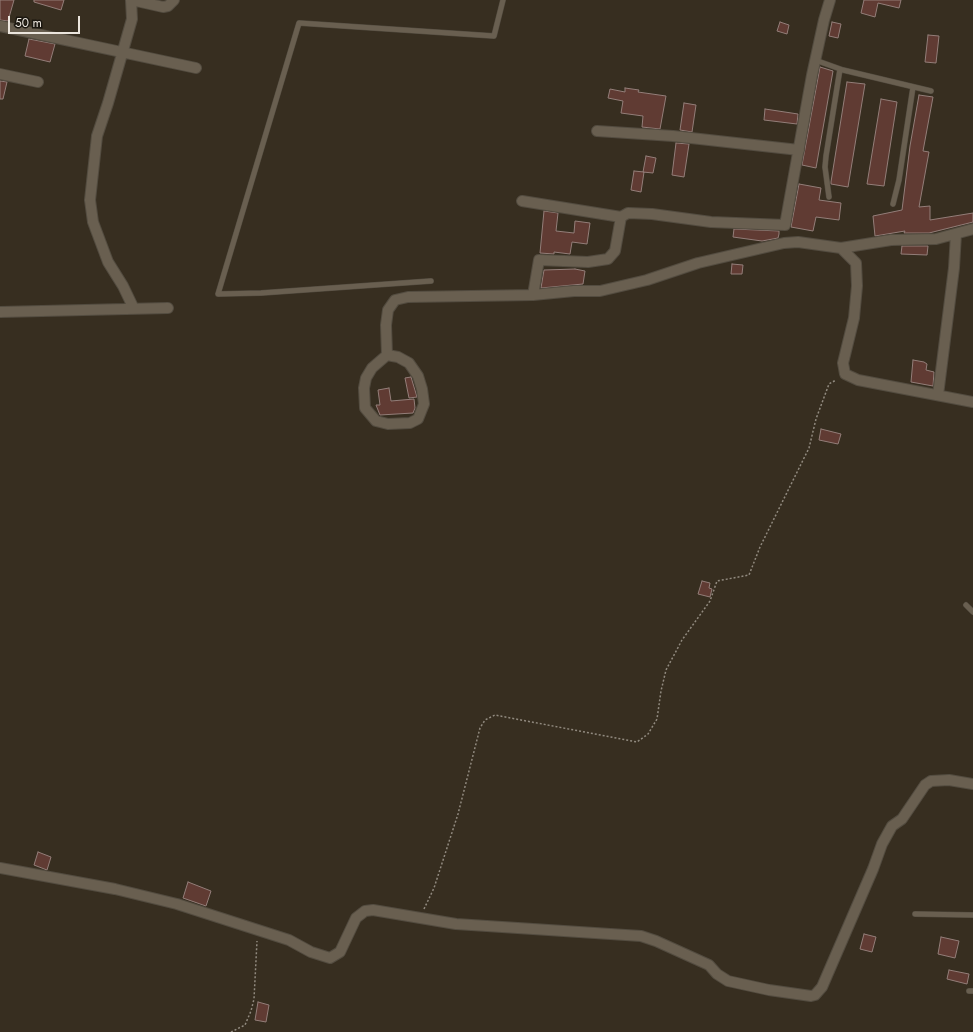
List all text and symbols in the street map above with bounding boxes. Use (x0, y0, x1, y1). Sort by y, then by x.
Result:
scale bar (10, 8, 82, 34)
text: 50 m (15, 14, 42, 32)

